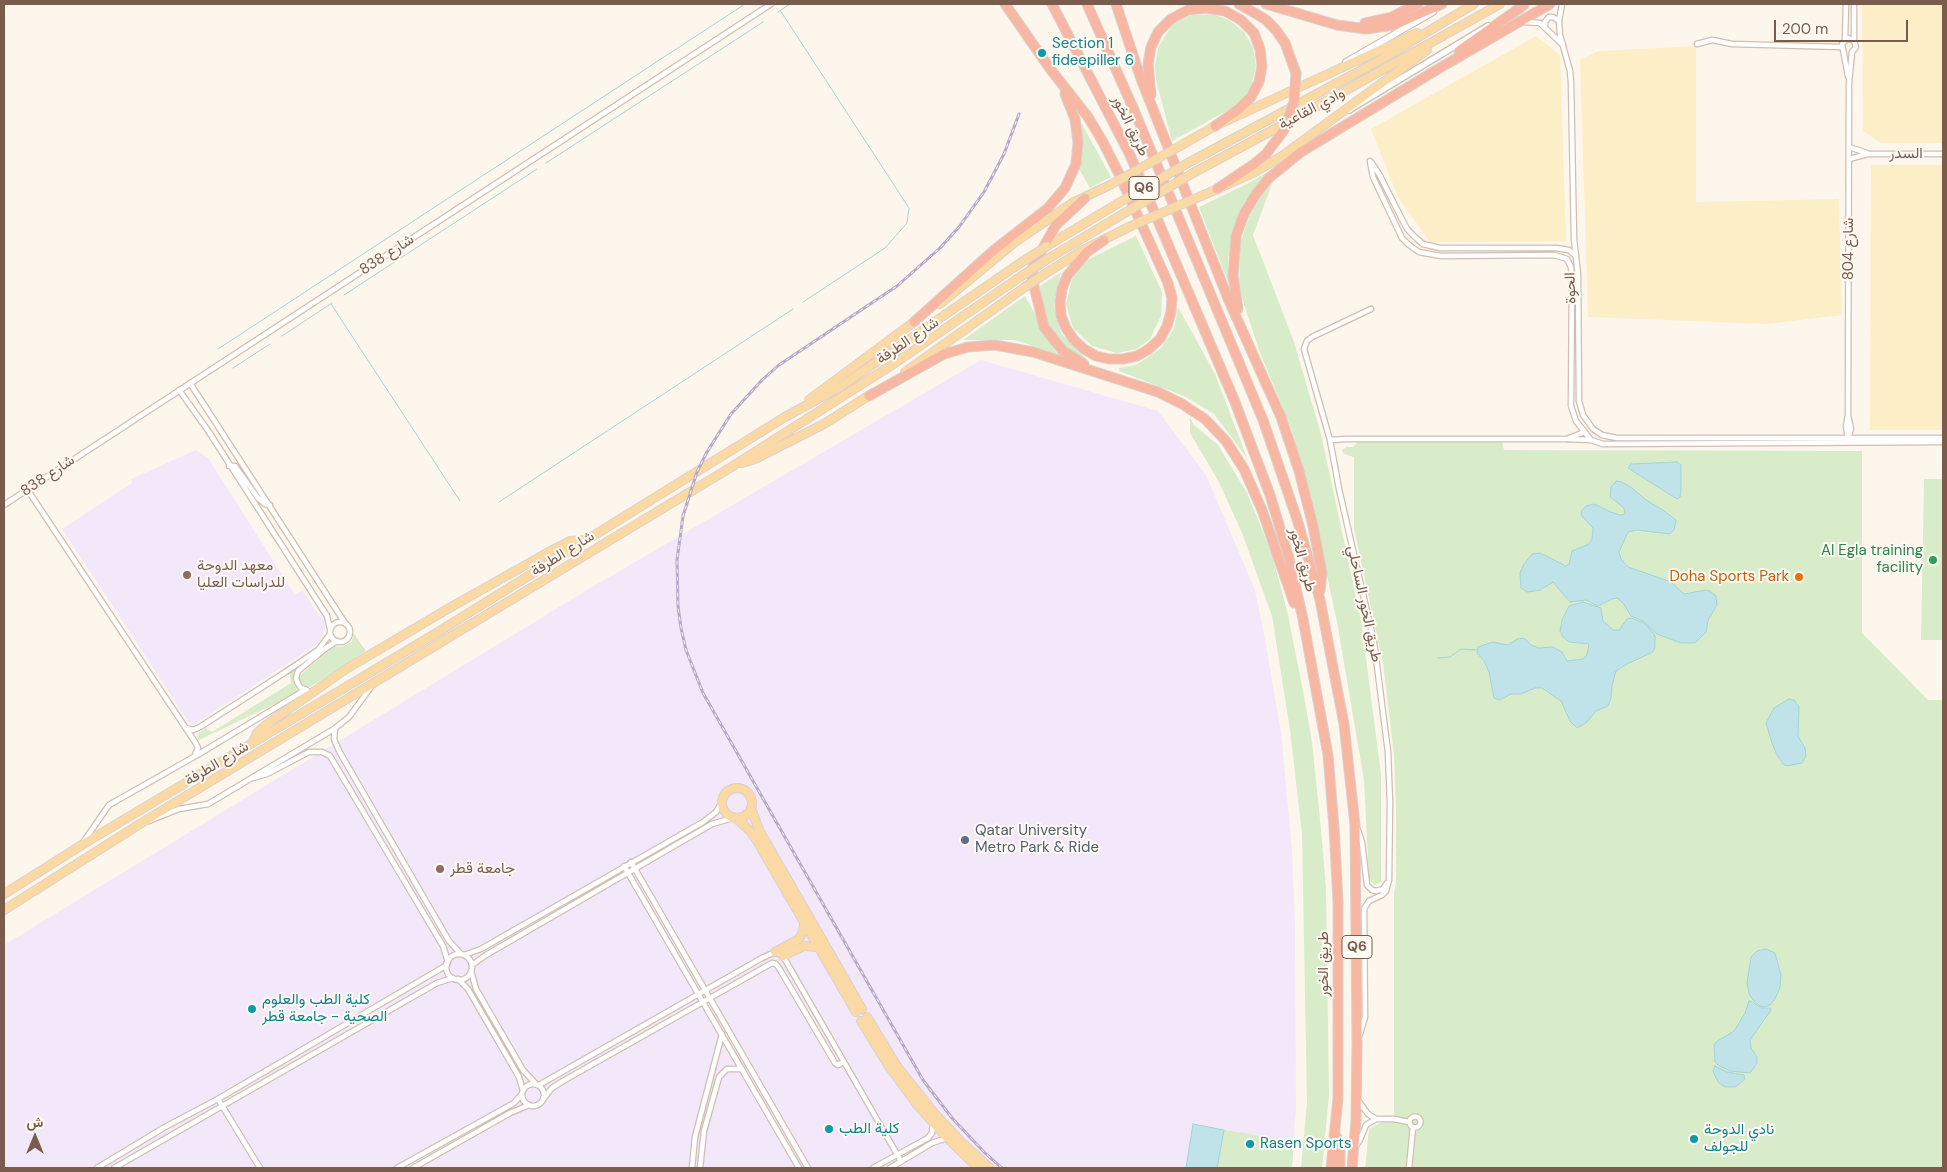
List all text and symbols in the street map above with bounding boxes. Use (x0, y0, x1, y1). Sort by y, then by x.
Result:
scale bar (1777, 10, 1911, 42)
text: 200 m (1782, 19, 1828, 39)
place label: Section 1 fideepiller 6 (1052, 35, 1134, 70)
marker: Section 1 fideepiller 6 (1036, 47, 1048, 59)
street label: وادي القاعية (1276, 84, 1348, 134)
street label: طريق الخور (1108, 93, 1152, 159)
street label: السدر (1889, 145, 1923, 163)
road number: Q6 (1129, 177, 1159, 200)
street label: شارع 804 (1840, 218, 1858, 280)
street label: شارع 838 (356, 231, 418, 279)
street label: الحوة (1561, 272, 1581, 304)
street label: شارع الطرفة (873, 314, 943, 368)
street label: شارع 838 (18, 451, 78, 501)
street label: طريق الخور (1285, 526, 1319, 594)
street label: شارع الطرفة (528, 527, 598, 581)
place label: Al Egla training facility (1821, 542, 1923, 577)
street label: طريق الخور الساحلي (1343, 544, 1385, 664)
marker: Al Egla training facility (1927, 554, 1939, 566)
place label: معهد الدوحة للدراسات العليا (197, 557, 285, 592)
place label: Doha Sports Park (1669, 568, 1789, 586)
marker: معهد الدوحة للدراسات العليا (181, 569, 193, 581)
marker: Doha Sports Park (1793, 571, 1805, 583)
street label: شارع الطرفة (182, 738, 252, 790)
place label: Qatar University Metro Park & Ride (975, 822, 1099, 857)
marker: Qatar University Metro Park & Ride (959, 834, 971, 846)
place label: جامعة قطر (450, 860, 515, 878)
marker: جامعة قطر (434, 863, 446, 875)
street label: طريق الخور (1315, 931, 1333, 997)
road number: Q6 (1342, 936, 1372, 959)
place label: كلية الطب والعلوم الصحية - جامعة قطر (262, 991, 387, 1026)
marker: كلية الطب والعلوم الصحية - جامعة قطر (246, 1003, 258, 1015)
north arrow (10, 1112, 60, 1162)
text: ش (27, 1113, 43, 1131)
place label: كلية الطب (839, 1120, 899, 1138)
place label: نادي الدوحة للجولف (1704, 1121, 1774, 1156)
marker: كلية الطب (823, 1123, 835, 1135)
marker: نادي الدوحة للجولف (1688, 1133, 1700, 1145)
place label: Rasen Sports (1260, 1135, 1351, 1153)
marker: Rasen Sports (1244, 1138, 1256, 1150)

